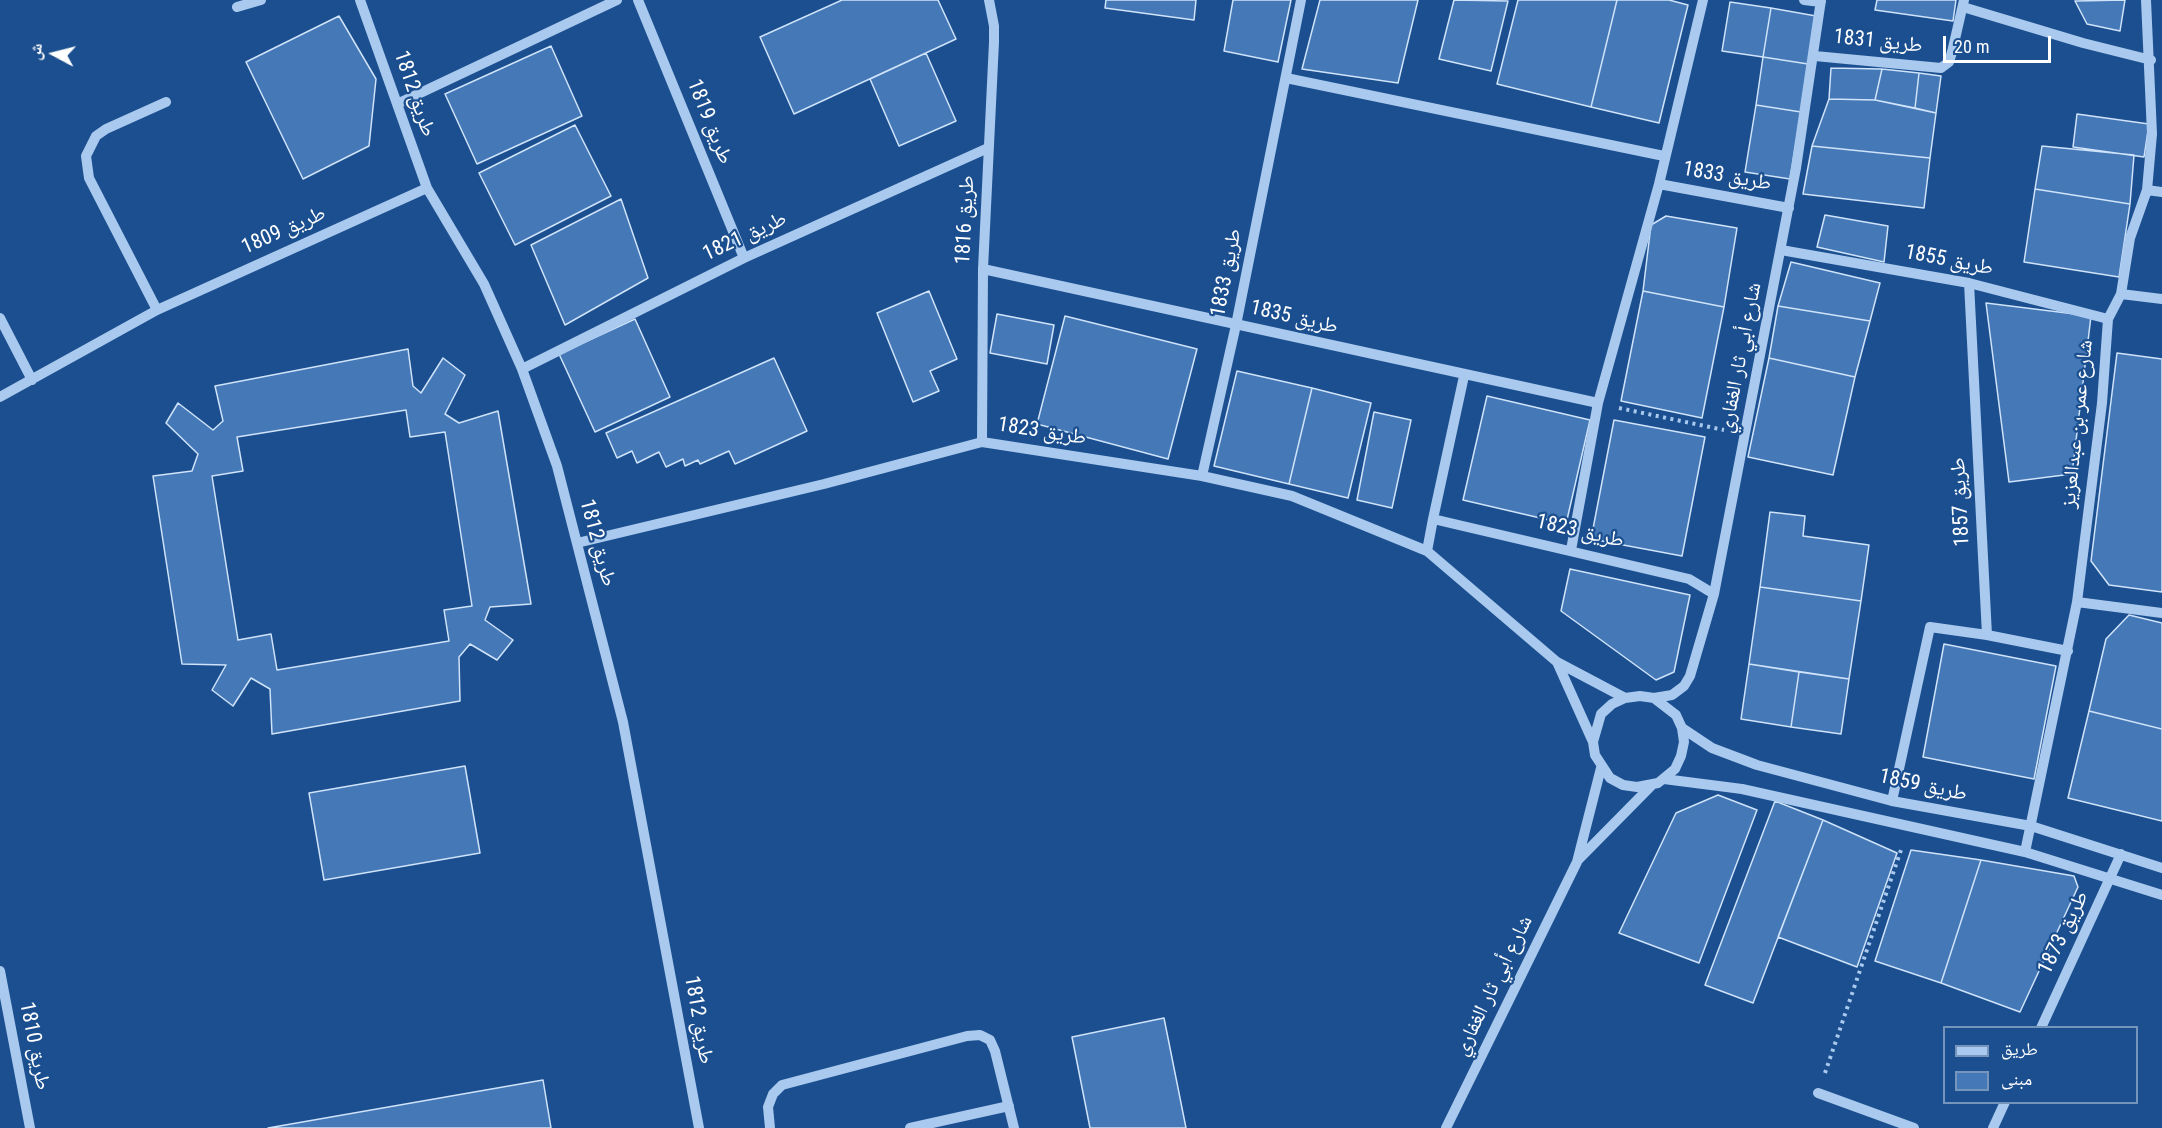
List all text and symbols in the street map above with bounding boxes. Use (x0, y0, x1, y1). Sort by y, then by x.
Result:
north arrow (24, 24, 84, 84)
scale bar (1946, 24, 2054, 62)
street label: طريق 1831 (1832, 25, 1924, 59)
text: 20 m (1954, 36, 1989, 57)
text: ش (25, 42, 46, 61)
street label: طريق 1812 (388, 48, 440, 140)
street label: طريق 1819 (681, 76, 737, 168)
street label: طريق 1833 (1681, 157, 1773, 197)
street label: طريق 1816 (951, 175, 981, 265)
street label: طريق 1809 (238, 201, 330, 261)
street label: طريق 1821 (699, 207, 791, 267)
street label: طريق 1833 (1206, 227, 1248, 319)
street label: طريق 1855 (1903, 240, 1995, 282)
street label: شارع أبي ثار الغفاري (1714, 281, 1768, 435)
street label: طريق 1835 (1248, 296, 1340, 340)
street label: شارع عمر بن عبدالعزيز (2057, 339, 2099, 509)
street label: طريق 1823 (996, 413, 1088, 451)
street label: طريق 1857 (1946, 457, 1976, 547)
street label: طريق 1812 (573, 497, 621, 589)
street label: طريق 1823 (1534, 510, 1626, 554)
street label: طريق 1859 (1877, 764, 1969, 808)
street label: طريق 1873 (2033, 887, 2095, 979)
street label: شارع أبي ثار الغفاري (1449, 912, 1539, 1060)
street label: طريق 1812 (678, 974, 718, 1066)
street label: طريق 1810 (13, 1000, 55, 1092)
legend (1943, 1026, 2138, 1104)
text: طريق (2001, 1038, 2038, 1059)
text: مبنى (2001, 1068, 2032, 1089)

